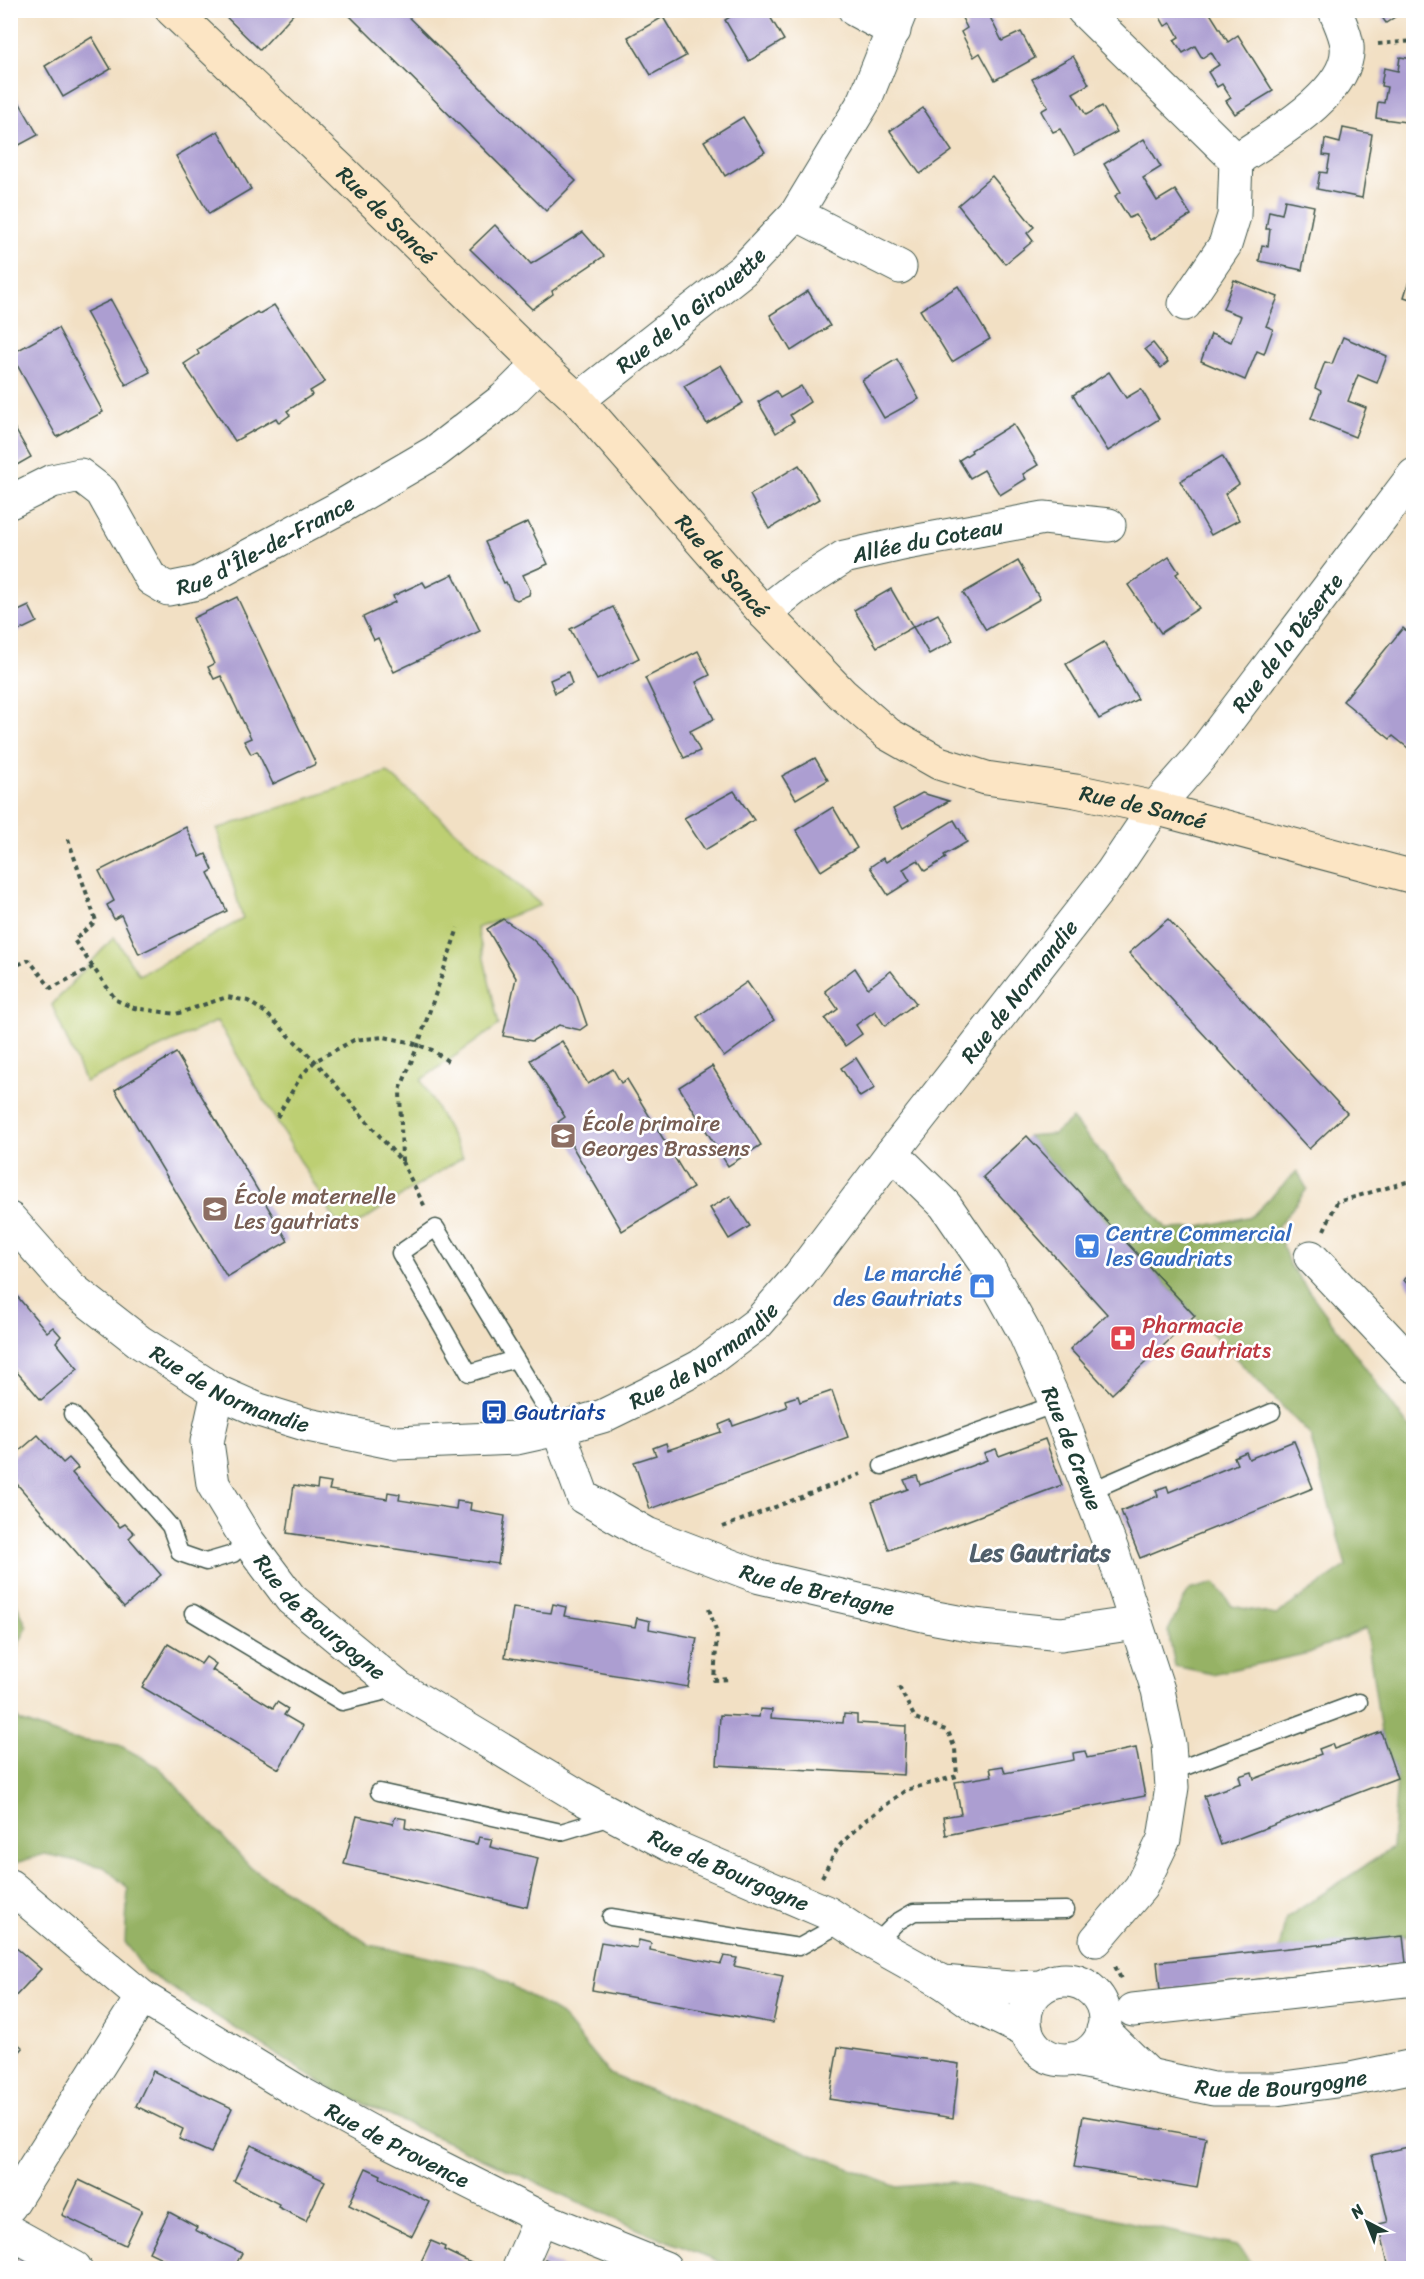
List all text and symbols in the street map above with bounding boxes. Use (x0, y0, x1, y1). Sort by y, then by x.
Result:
street label: Rue de Sancé (327, 156, 447, 274)
street label: Rue de la Girouette (606, 237, 776, 383)
street label: Rue d'Île-de-France (173, 483, 362, 606)
street label: Rue de Sancé (666, 504, 780, 627)
street label: Allée du Coteau (847, 506, 1006, 574)
street label: Rue de la Déserte (1221, 564, 1353, 721)
street label: Rue de Sancé (1076, 773, 1211, 840)
street label: Rue de Normandie (950, 910, 1088, 1072)
place label: École primaire Georges Brassens (582, 1104, 751, 1168)
school or university icon: École primaire Georges Brassens (548, 1121, 578, 1151)
place label: École maternelle Les gautriats (234, 1177, 396, 1241)
school or university icon: École maternelle Les gautriats (200, 1194, 230, 1224)
place label: Centre Commercial les Gaudriats (1106, 1214, 1292, 1278)
supermarket icon: Centre Commercial les Gaudriats (1072, 1231, 1102, 1261)
place label: Le marché des Gautriats (833, 1254, 962, 1318)
shop icon: Le marché des Gautriats (967, 1271, 997, 1301)
street label: Rue de Normandie (622, 1292, 788, 1420)
place label: Pharmacie des Gautriats (1142, 1306, 1271, 1370)
pharmacy icon: Pharmacie des Gautriats (1108, 1323, 1138, 1353)
street label: Rue de Normandie (142, 1334, 315, 1444)
street label: Rue de Crewe (1031, 1379, 1115, 1516)
place label: Gautriats (514, 1393, 606, 1432)
bus stop icon: Gautriats (479, 1397, 509, 1427)
district label: Les Gautriats (969, 1532, 1112, 1574)
street label: Rue de Bourgogne (244, 1545, 396, 1690)
street label: Rue de Bretagne (734, 1552, 899, 1627)
street label: Rue de Bourgogne (641, 1817, 816, 1922)
street label: Rue de Bourgogne (1192, 2057, 1371, 2109)
street label: Rue de Provence (318, 2091, 477, 2199)
north arrow (1337, 2192, 1397, 2252)
text: N (1343, 2196, 1372, 2226)

